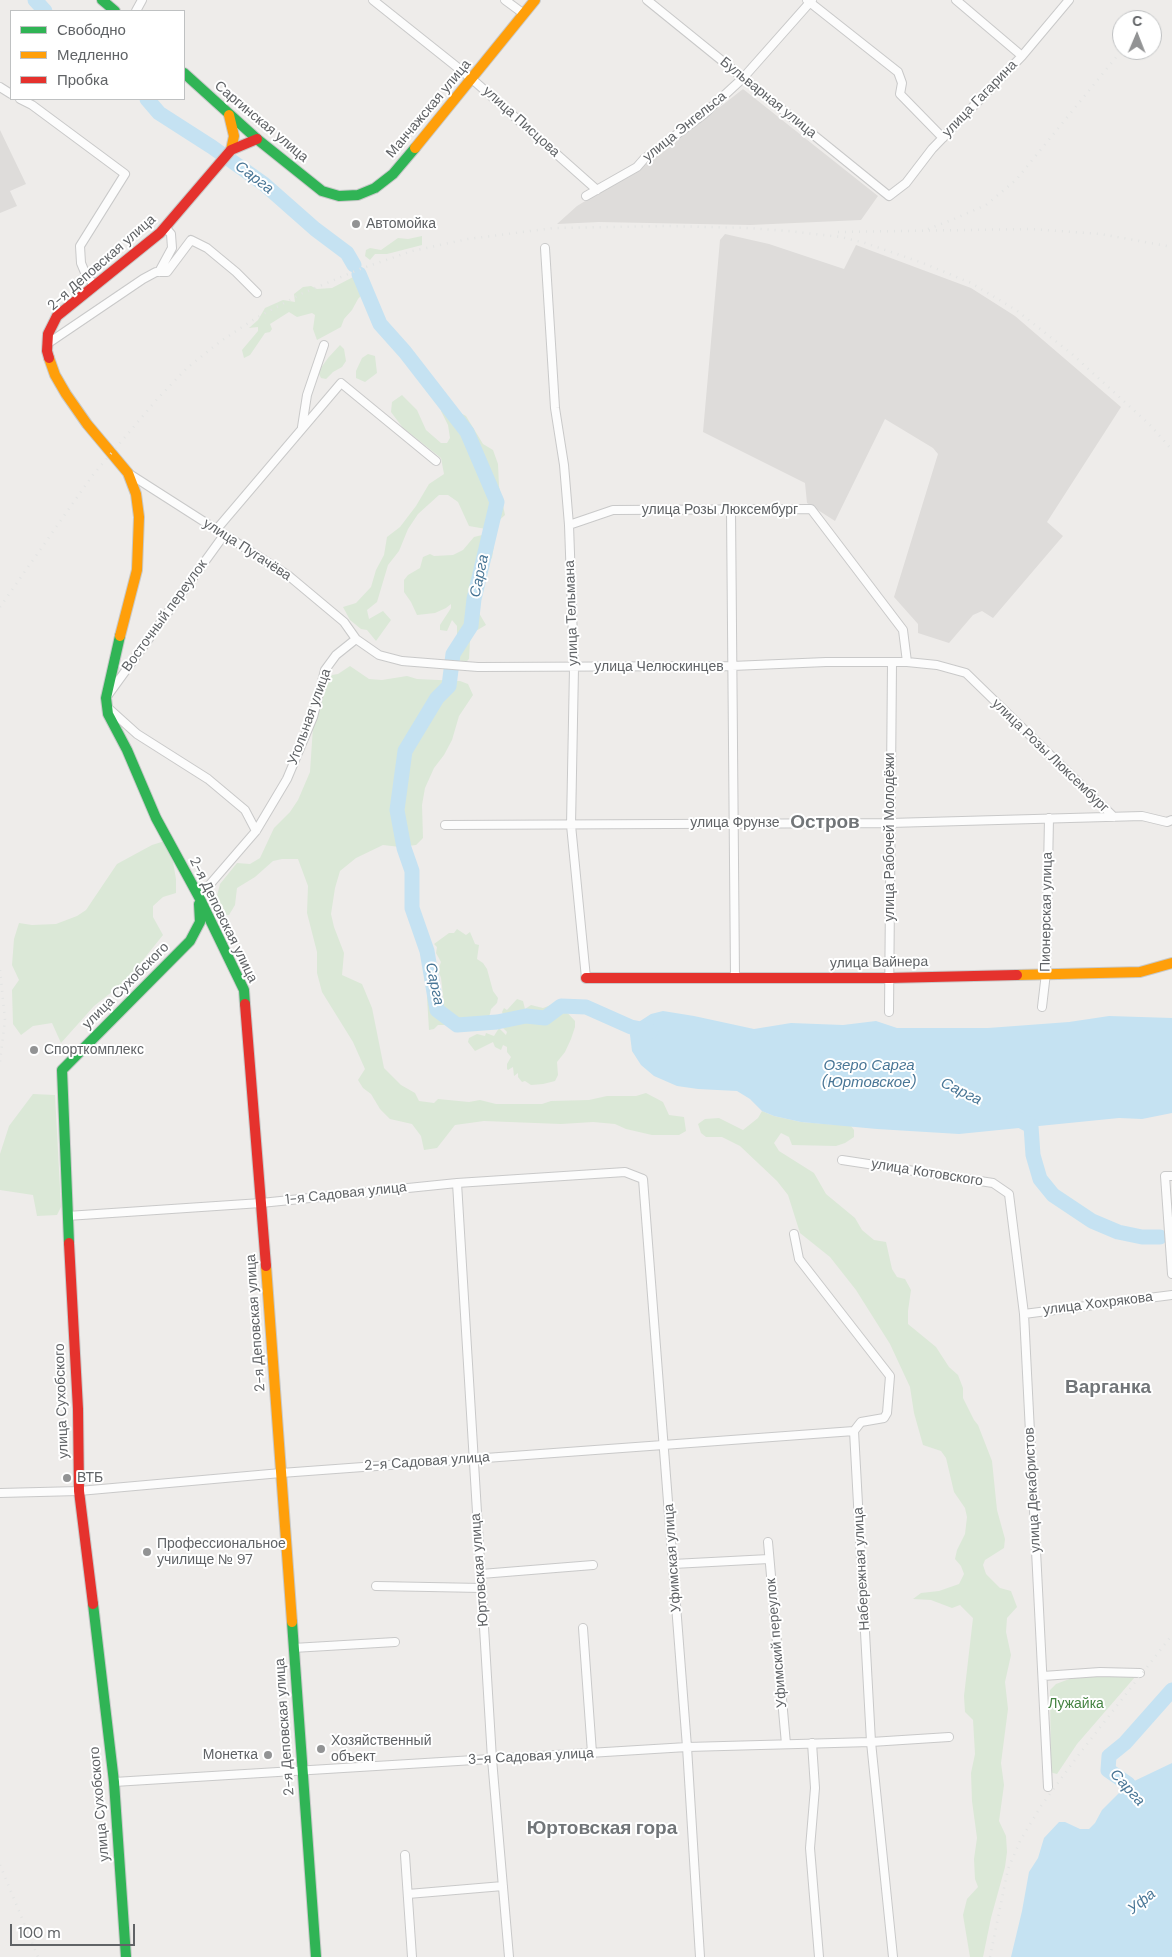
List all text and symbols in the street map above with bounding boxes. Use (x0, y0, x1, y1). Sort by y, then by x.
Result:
legend (10, 10, 185, 100)
north arrow (1112, 10, 1162, 60)
text: С (1132, 12, 1142, 30)
text: Свободно (57, 20, 126, 40)
text: Медленно (57, 45, 128, 65)
street label: Бульварная улица (716, 54, 820, 142)
street label: Манчажская улица (383, 57, 475, 161)
street label: улица Гагарина (939, 57, 1021, 141)
text: Пробка (57, 70, 108, 90)
street label: Саргинская улица (211, 78, 311, 166)
street label: улица Писцова (479, 83, 563, 161)
street label: улица Энгельса (640, 88, 730, 166)
water label: Сарга (231, 158, 277, 198)
street label: 2-я Деповская улица (44, 211, 160, 315)
place label: Автомойка (366, 216, 436, 232)
marker: Автомойка (350, 218, 362, 230)
street label: улица Розы Люксембург (642, 502, 798, 518)
street label: улица Пугачёва (200, 515, 294, 585)
water label: Сарга (467, 553, 493, 599)
street label: Восточный переулок (119, 557, 211, 675)
street label: улица Тельмана (562, 560, 582, 666)
street label: улица Челюскинцев (594, 659, 724, 675)
street label: Угольная улица (285, 667, 335, 767)
street label: улица Розы Люксембург (988, 696, 1112, 816)
street label: улица Рабочей Молодёжи (882, 752, 898, 922)
district label: Остров (790, 812, 860, 834)
street label: улица Фрунзе (690, 815, 780, 831)
street label: Пионерская улица (1038, 852, 1056, 972)
street label: 2-я Деповская улица (185, 854, 261, 986)
street label: улица Сухобского (79, 939, 173, 1033)
street label: улица Вайнера (830, 954, 928, 972)
water label: Сарга (421, 961, 447, 1007)
place label: Спорткомплекс (44, 1042, 144, 1058)
marker: Спорткомплекс (28, 1044, 40, 1056)
water label: Озеро Сарга (Юртовское) (822, 1057, 916, 1092)
water label: Сарга (938, 1074, 984, 1110)
street label: улица Котовского (870, 1156, 984, 1190)
street label: 1-я Садовая улица (284, 1179, 408, 1209)
street label: 2-я Деповская улица (243, 1254, 269, 1392)
street label: улица Хохрякова (1042, 1289, 1154, 1319)
street label: улица Сухобского (52, 1343, 72, 1459)
district label: Варганка (1065, 1377, 1151, 1399)
street label: улица Декабристов (1021, 1427, 1045, 1553)
street label: 2-я Садовая улица (364, 1449, 490, 1475)
place label: ВТБ (77, 1470, 103, 1486)
marker: ВТБ (61, 1472, 73, 1484)
street label: Уфимская улица (661, 1503, 685, 1613)
street label: Набережная улица (850, 1507, 874, 1631)
street label: Юртовская улица (468, 1513, 492, 1627)
place label: Профессиональное училище № 97 (157, 1536, 286, 1568)
marker: Профессиональное училище № 97 (141, 1546, 153, 1558)
street label: Уфимский переулок (763, 1577, 791, 1709)
street label: 2-я Деповская улица (272, 1658, 298, 1796)
park label: Лужайка (1048, 1696, 1104, 1712)
place label: Хозяйственный объект (331, 1733, 431, 1765)
marker: Хозяйственный объект (315, 1743, 327, 1755)
street label: 3-я Садовая улица (468, 1745, 594, 1769)
street label: улица Сухобского (87, 1746, 113, 1862)
place label: Монетка (203, 1747, 258, 1763)
marker: Монетка (262, 1749, 274, 1761)
water label: Сарга (1106, 1766, 1148, 1810)
district label: Юртовская гора (527, 1818, 677, 1840)
water label: Уфа (1124, 1886, 1160, 1918)
scale bar (12, 1914, 138, 1946)
text: 100 m (18, 1923, 61, 1943)

